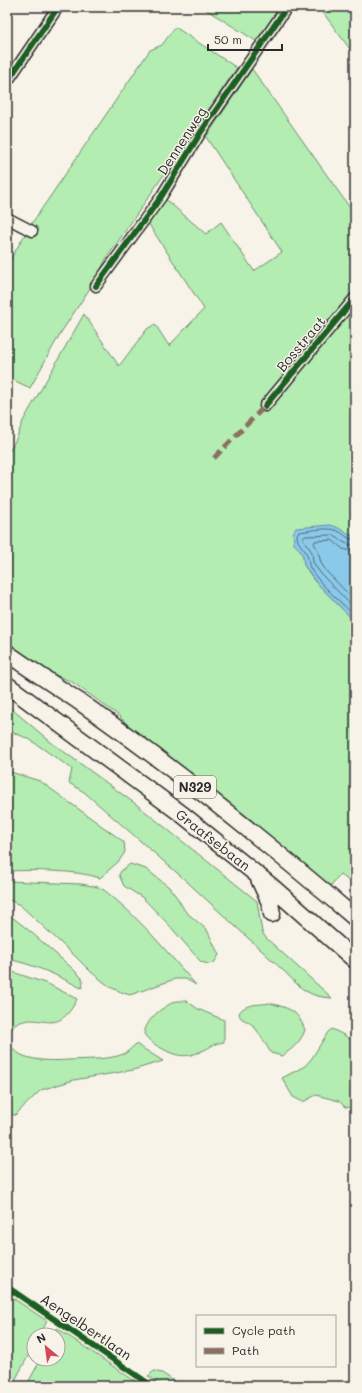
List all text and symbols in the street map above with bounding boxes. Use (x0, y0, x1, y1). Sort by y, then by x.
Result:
scale bar (208, 26, 282, 52)
text: 50 m (214, 31, 242, 47)
street label: Dennenweg (152, 103, 211, 179)
street label: Bosstraat (272, 312, 330, 376)
road number: N329 (174, 776, 216, 798)
street label: Graafsebaan (172, 804, 255, 875)
street label: Aengelbertlaan (37, 1289, 135, 1364)
legend (196, 1315, 336, 1367)
text: Cycle path (232, 1322, 295, 1338)
north arrow (26, 1327, 66, 1367)
text: N (34, 1329, 48, 1346)
text: Path (232, 1342, 259, 1358)

